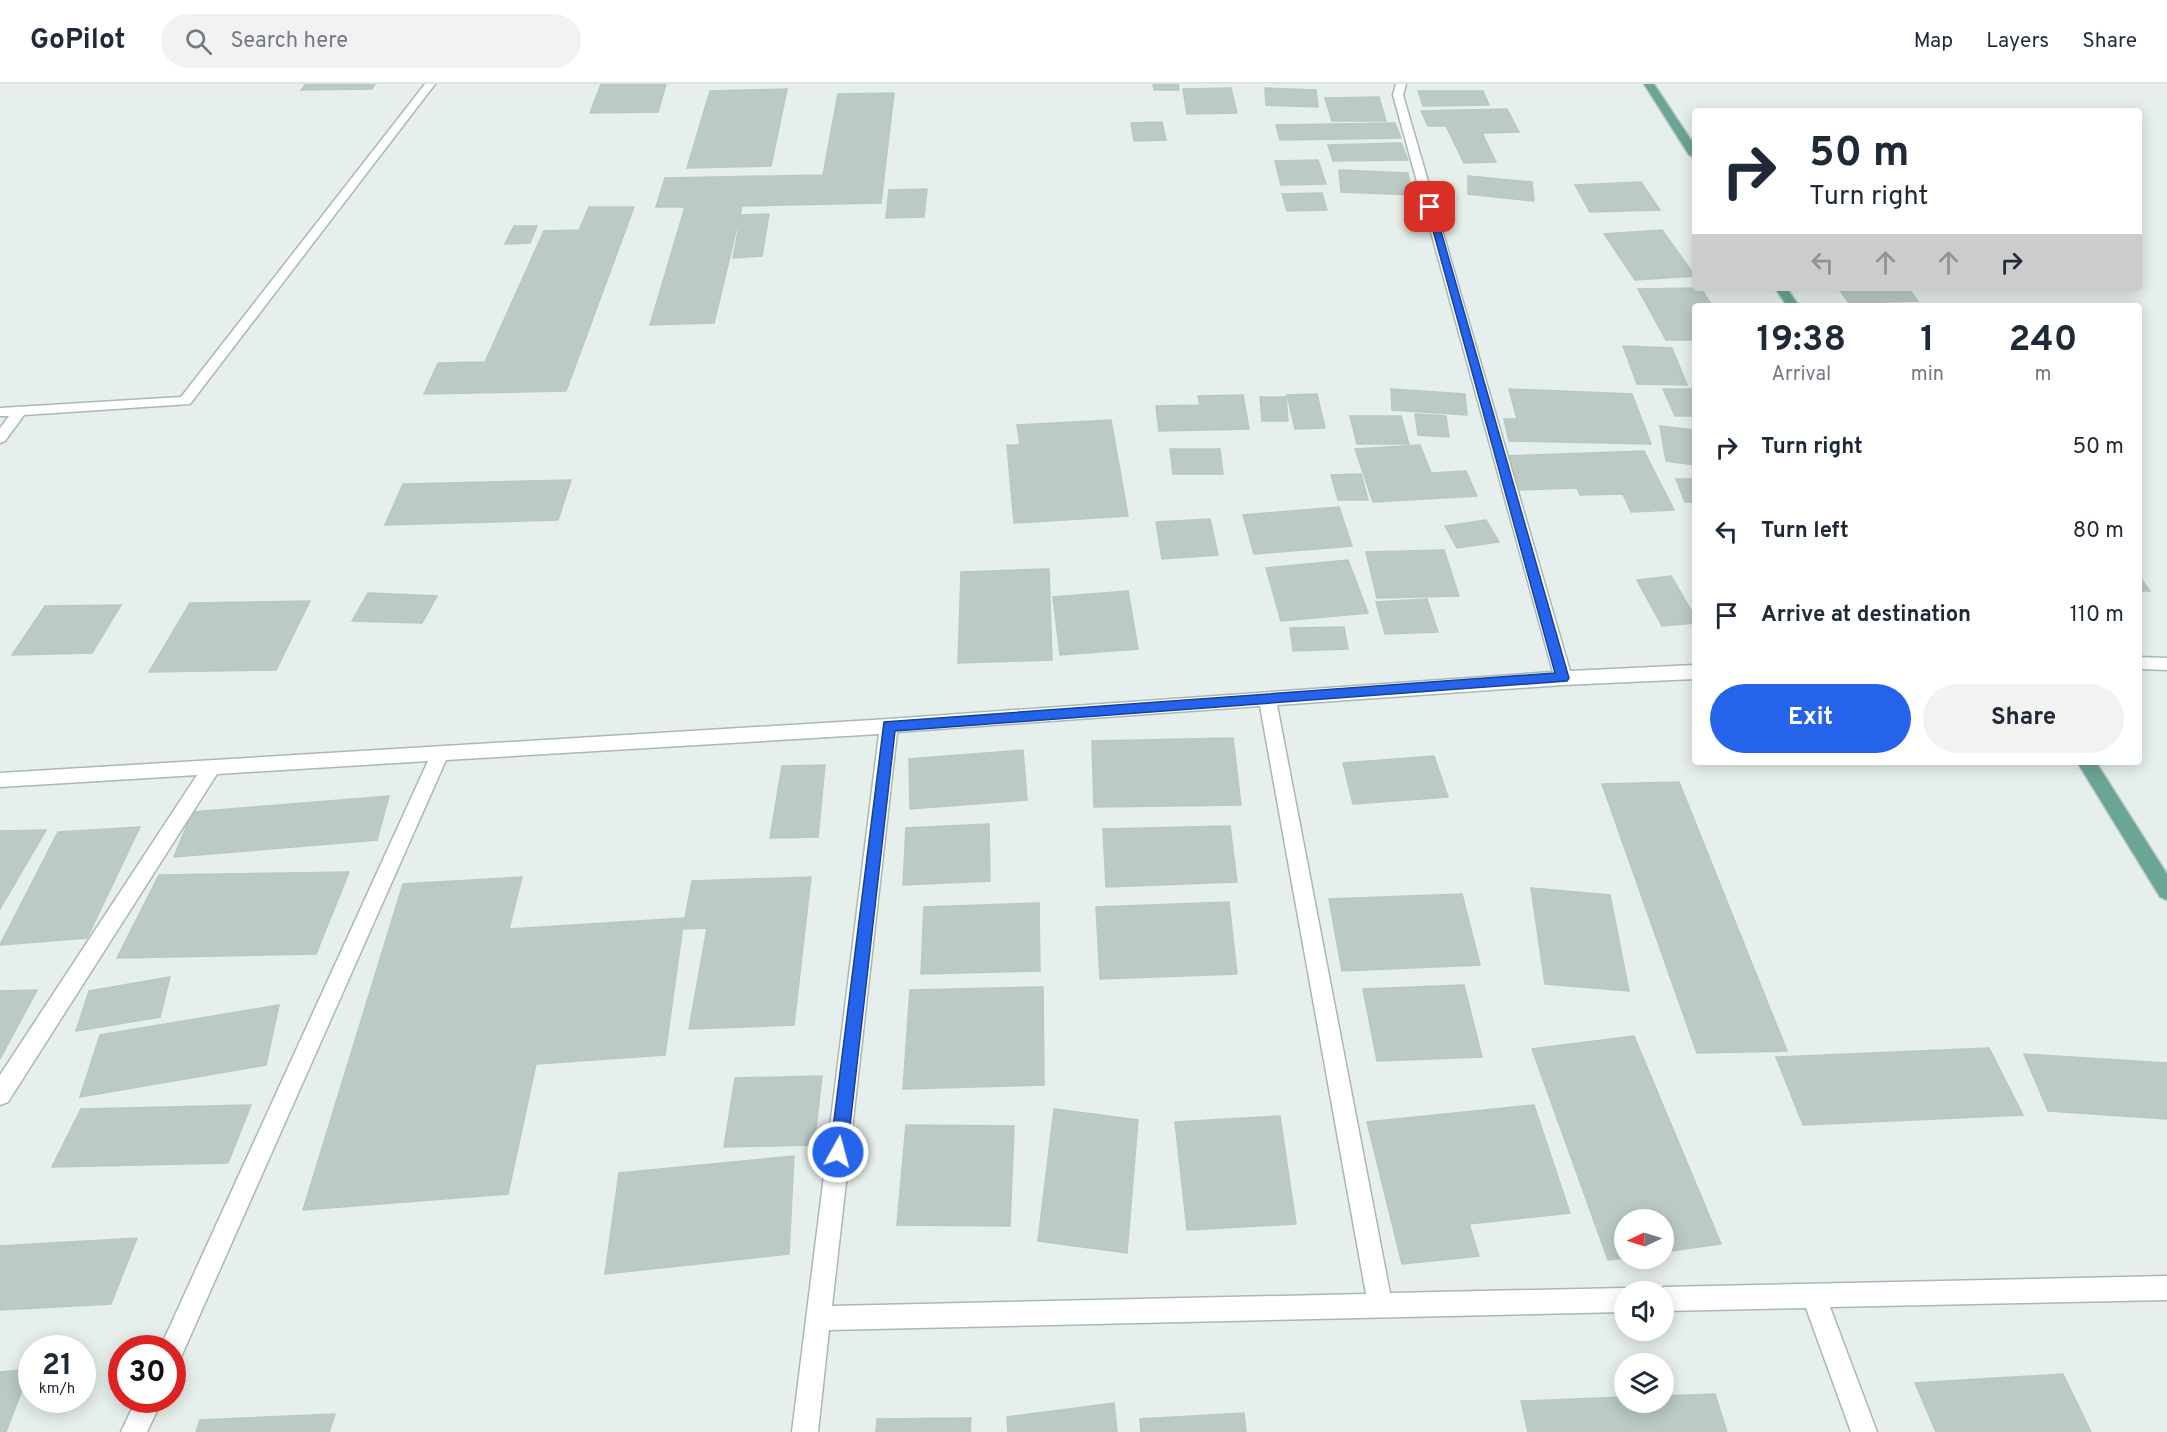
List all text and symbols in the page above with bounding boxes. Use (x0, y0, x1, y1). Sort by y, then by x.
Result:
search box (161, 14, 581, 68)
text: GoPilot (30, 23, 125, 59)
icon: search (182, 25, 215, 58)
text: Search here (230, 28, 348, 55)
text: Map (1914, 28, 1953, 55)
text: Layers (1986, 28, 2049, 55)
text: Share (2082, 28, 2137, 55)
text: 50 m (1809, 128, 1910, 181)
icon: right (1710, 132, 1788, 210)
text: Turn right (1809, 180, 1928, 214)
pin (1404, 181, 1455, 232)
icon: arrive (1413, 190, 1446, 223)
icon: left (1806, 246, 1839, 279)
icon: ahead (1869, 246, 1902, 279)
icon: ahead (1932, 246, 1965, 279)
icon: right (1995, 246, 2028, 279)
text: 19:38 (1757, 318, 1846, 364)
text: 1 (1920, 318, 1935, 364)
text: 240 (2009, 318, 2077, 364)
text: Arrival (1772, 362, 1831, 388)
text: min (1911, 362, 1944, 388)
text: m (2035, 362, 2051, 388)
icon: right (1710, 431, 1743, 464)
text: Turn right (1761, 434, 1863, 461)
text: 50 m (2072, 434, 2124, 461)
icon: left (1710, 515, 1743, 548)
text: Turn left (1761, 518, 1849, 545)
text: 80 m (2073, 518, 2124, 545)
icon: arrive (1710, 599, 1743, 632)
text: Arrive at destination (1761, 602, 1971, 629)
text: 110 m (2070, 602, 2124, 629)
button: Exit (1710, 684, 1911, 753)
button: Share (1923, 684, 2124, 753)
position arrow (806, 1120, 870, 1184)
north arrow (1614, 1209, 1674, 1269)
map controls (1614, 1209, 1674, 1413)
button: sound (1614, 1281, 1674, 1341)
speed limit sign: 30 (108, 1335, 186, 1413)
text: 21 (42, 1348, 72, 1385)
button: layers (1614, 1353, 1674, 1413)
text: km/h (39, 1380, 75, 1399)

